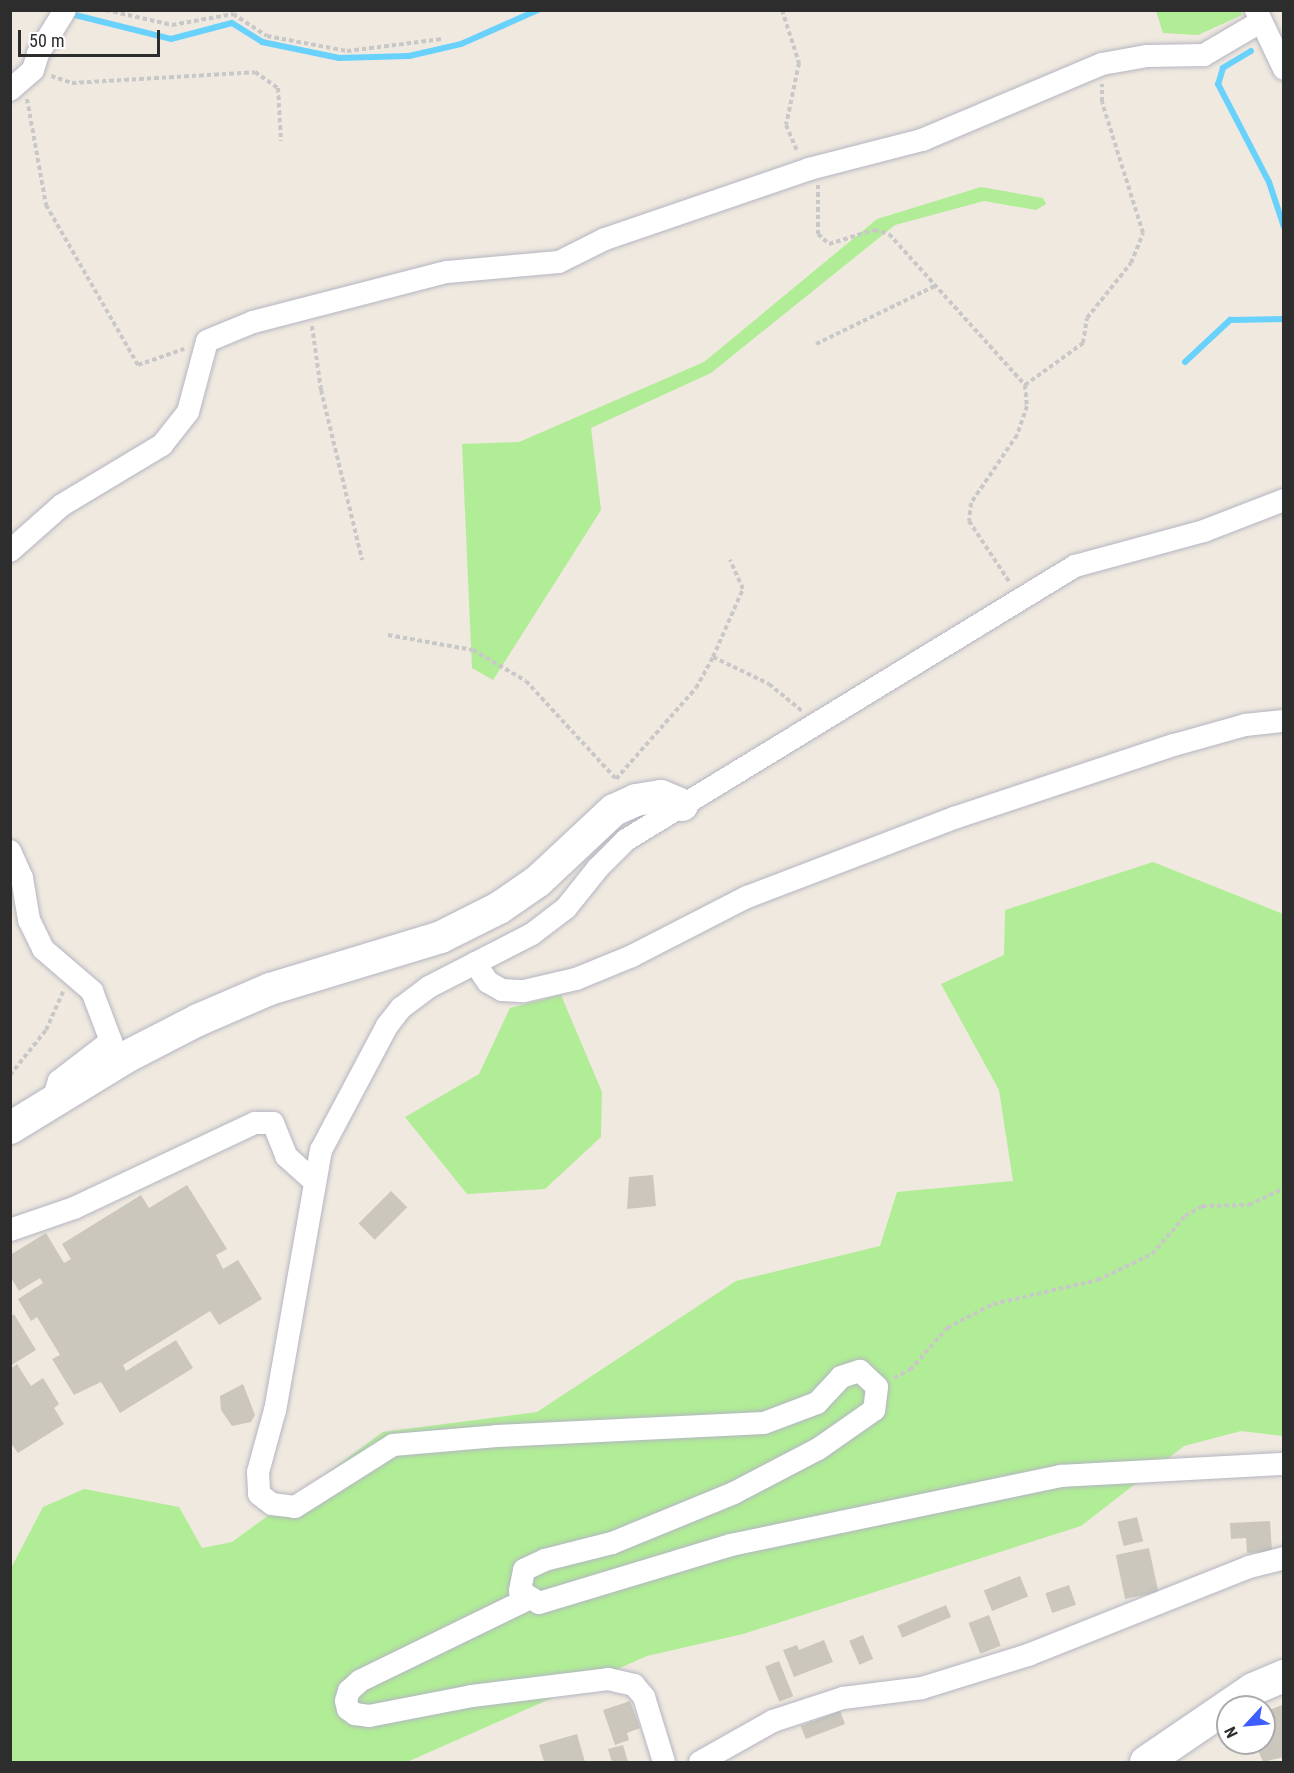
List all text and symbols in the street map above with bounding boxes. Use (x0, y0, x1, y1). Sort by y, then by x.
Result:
scale bar (21, 18, 164, 56)
text: 50 m (29, 30, 64, 51)
north arrow (1216, 1695, 1276, 1755)
text: N (1220, 1724, 1242, 1741)

